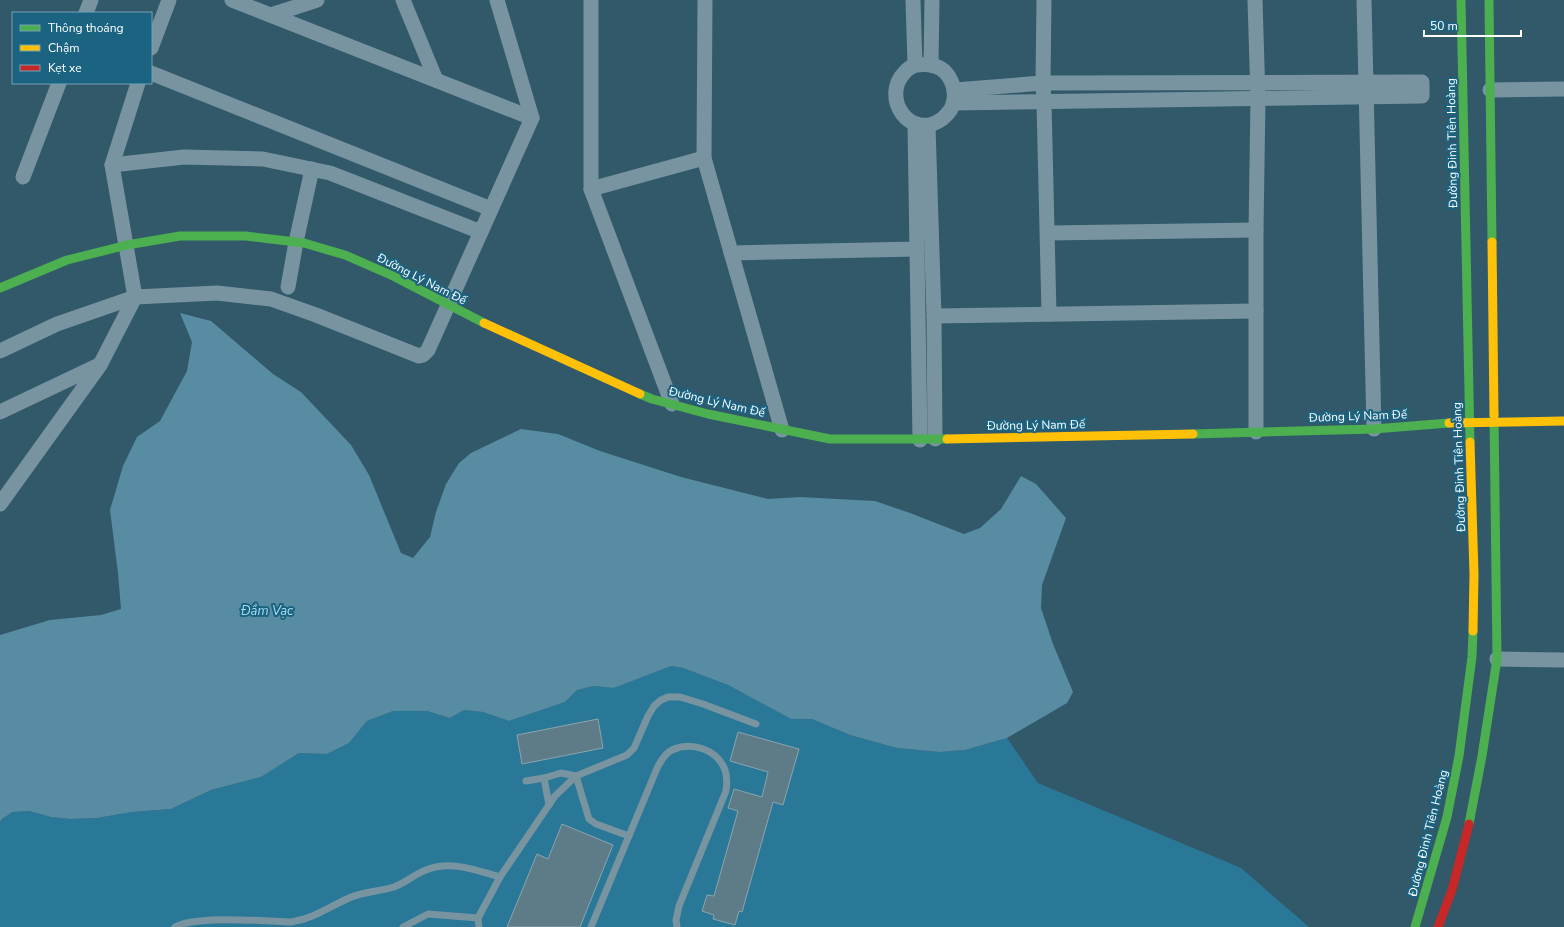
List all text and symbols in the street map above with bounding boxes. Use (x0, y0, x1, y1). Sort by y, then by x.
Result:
legend (12, 12, 152, 84)
scale bar (1424, 12, 1521, 38)
text: 50 m (1430, 18, 1458, 34)
text: Thông thoáng (48, 20, 124, 36)
text: Chậm (48, 40, 80, 56)
text: Kẹt xe (48, 60, 82, 76)
street label: Đường Đinh Tiên Hoàng (1443, 78, 1461, 209)
street label: Đường Lý Nam Đế (374, 249, 470, 309)
street label: Đường Lý Nam Đế (666, 383, 767, 421)
street label: Đường Đinh Tiên Hoàng (1449, 402, 1469, 533)
street label: Đường Lý Nam Đế (1308, 406, 1408, 426)
street label: Đường Lý Nam Đế (986, 416, 1086, 434)
water label: Đầm Vạc (241, 602, 294, 620)
street label: Đường Đinh Tiên Hoàng (1404, 768, 1451, 899)

